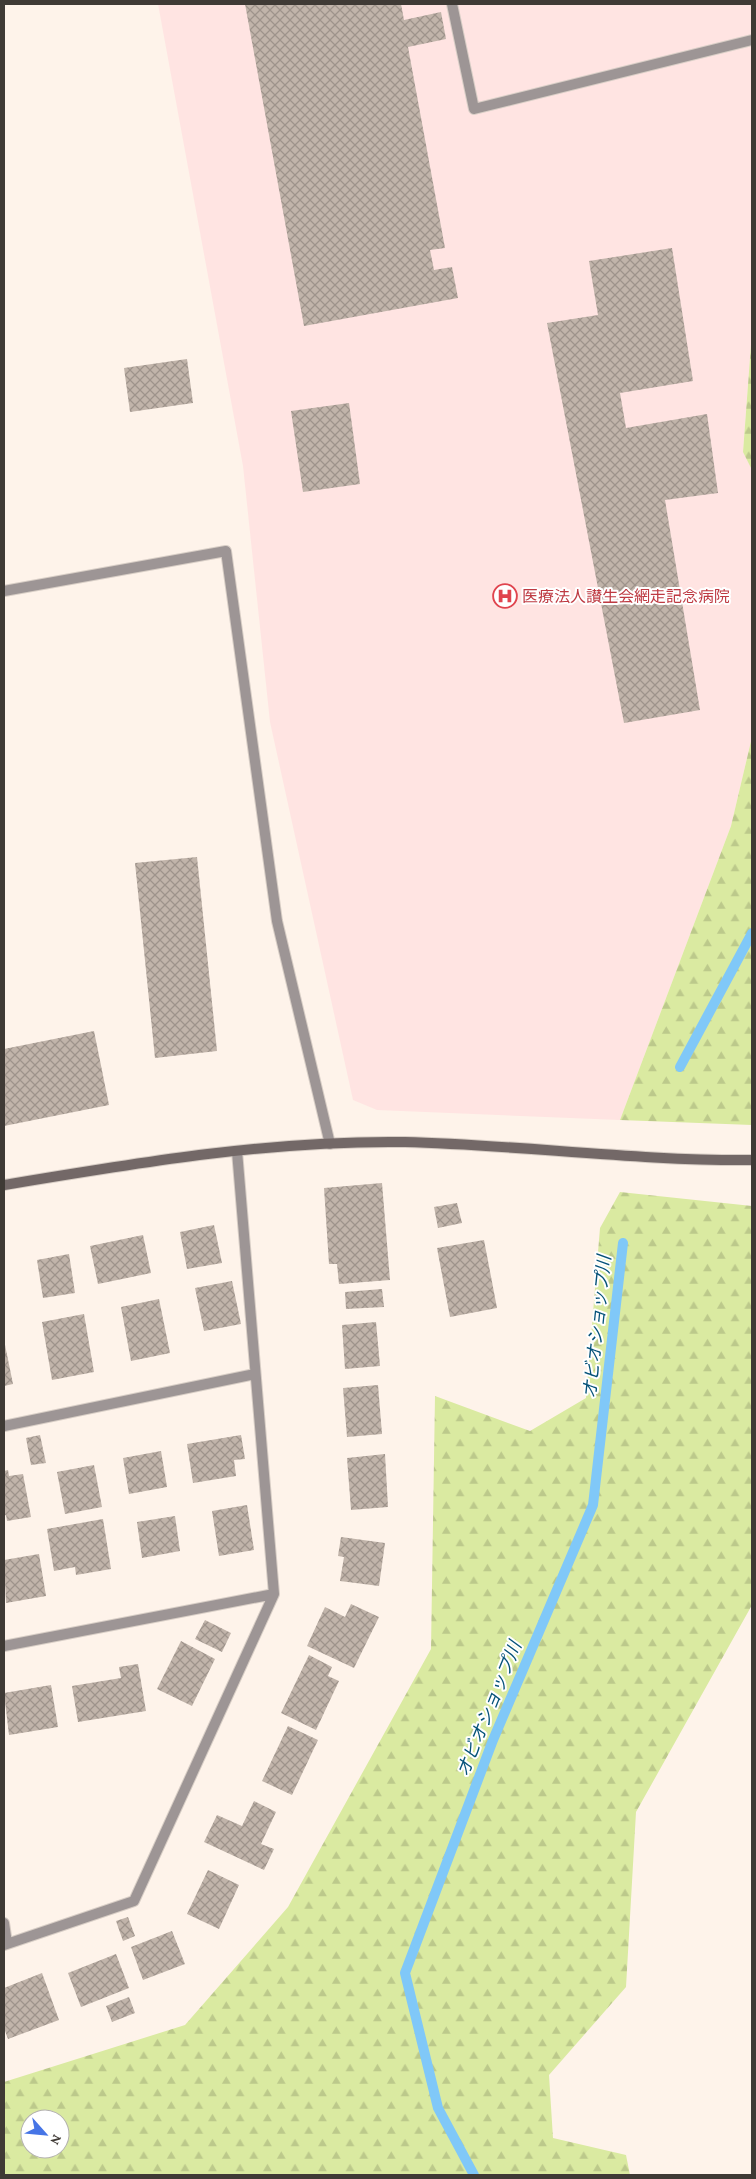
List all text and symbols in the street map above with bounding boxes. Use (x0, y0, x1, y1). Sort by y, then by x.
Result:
hospital icon: 医療法人讃生会網走記念病院 (492, 583, 518, 609)
place label: 医療法人讃生会網走記念病院 (522, 588, 730, 605)
water label: オビオショップ川 (580, 1252, 615, 1400)
water label: オビオショップ川 (453, 1637, 526, 1780)
north arrow (20, 2109, 70, 2159)
text: N (47, 2132, 66, 2148)

